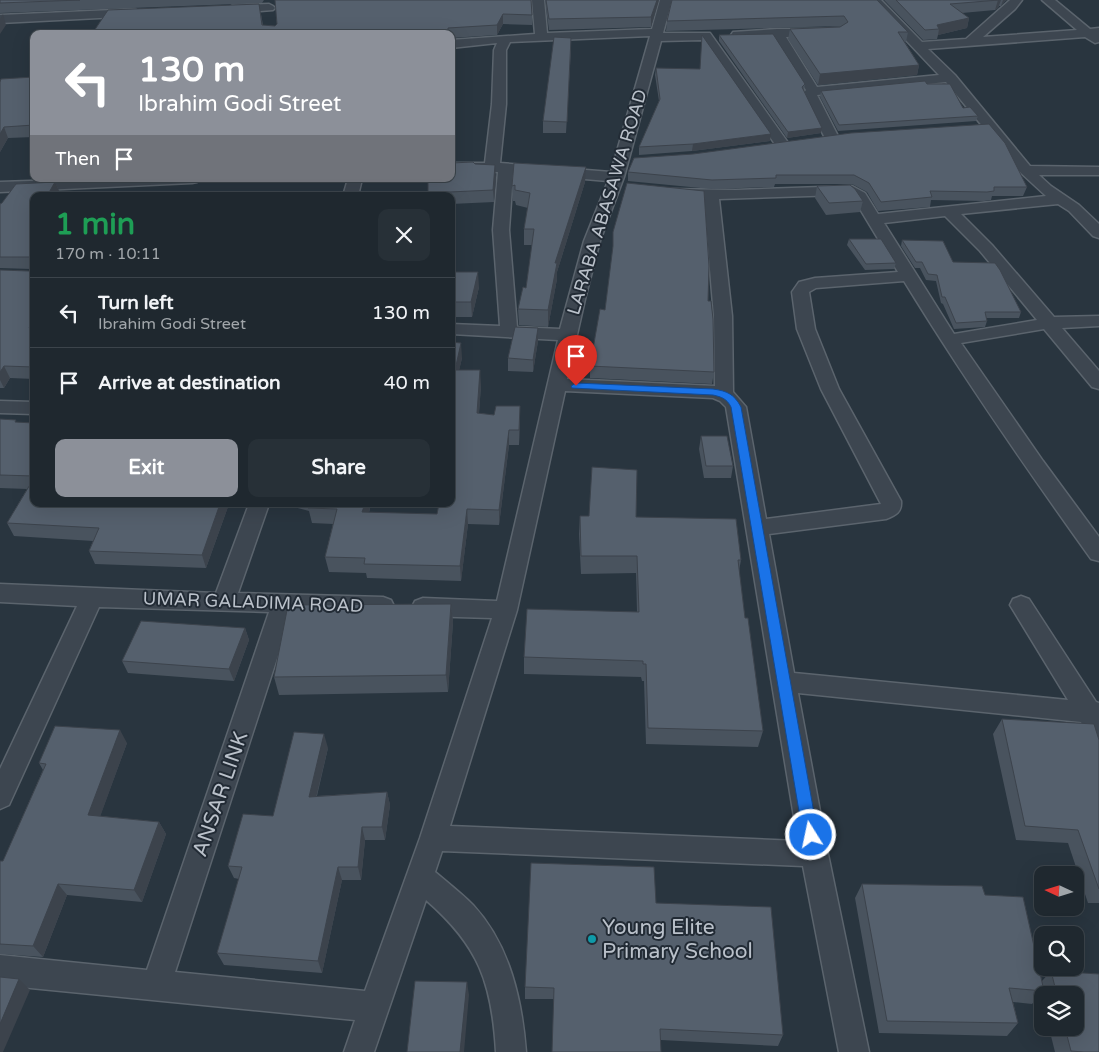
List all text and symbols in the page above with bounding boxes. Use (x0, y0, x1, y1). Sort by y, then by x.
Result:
text: 130 m (138, 49, 245, 91)
icon: left (55, 50, 120, 115)
street label: LARABA ABASAWA ROAD (562, 87, 652, 317)
text: Ibrahim Godi Street (138, 91, 342, 117)
icon: arrive (110, 145, 138, 173)
text: Then (55, 148, 100, 170)
text: 1 min (55, 206, 135, 243)
button: close (378, 209, 430, 261)
text: 170 m · 10:11 (55, 244, 161, 264)
text: Turn left (98, 292, 174, 314)
icon: left (55, 299, 83, 327)
text: 130 m (372, 302, 430, 324)
text: Ibrahim Godi Street (98, 314, 246, 334)
pin (555, 335, 597, 386)
icon: arrive (562, 342, 590, 370)
icon: arrive (55, 369, 83, 397)
text: Arrive at destination (98, 372, 281, 394)
text: 40 m (384, 372, 430, 394)
button: Exit (55, 439, 238, 497)
button: Share (248, 439, 430, 497)
street label: UMAR GALADIMA ROAD (142, 587, 364, 617)
street label: ANSAR LINK (187, 728, 254, 860)
position arrow (784, 808, 836, 860)
north arrow (1034, 866, 1084, 916)
map controls (1034, 866, 1084, 1036)
place label: Young Elite Primary School (602, 915, 753, 964)
button: search (1034, 926, 1084, 976)
marker: Young Elite Primary School (586, 933, 598, 945)
button: layers (1034, 986, 1084, 1036)

